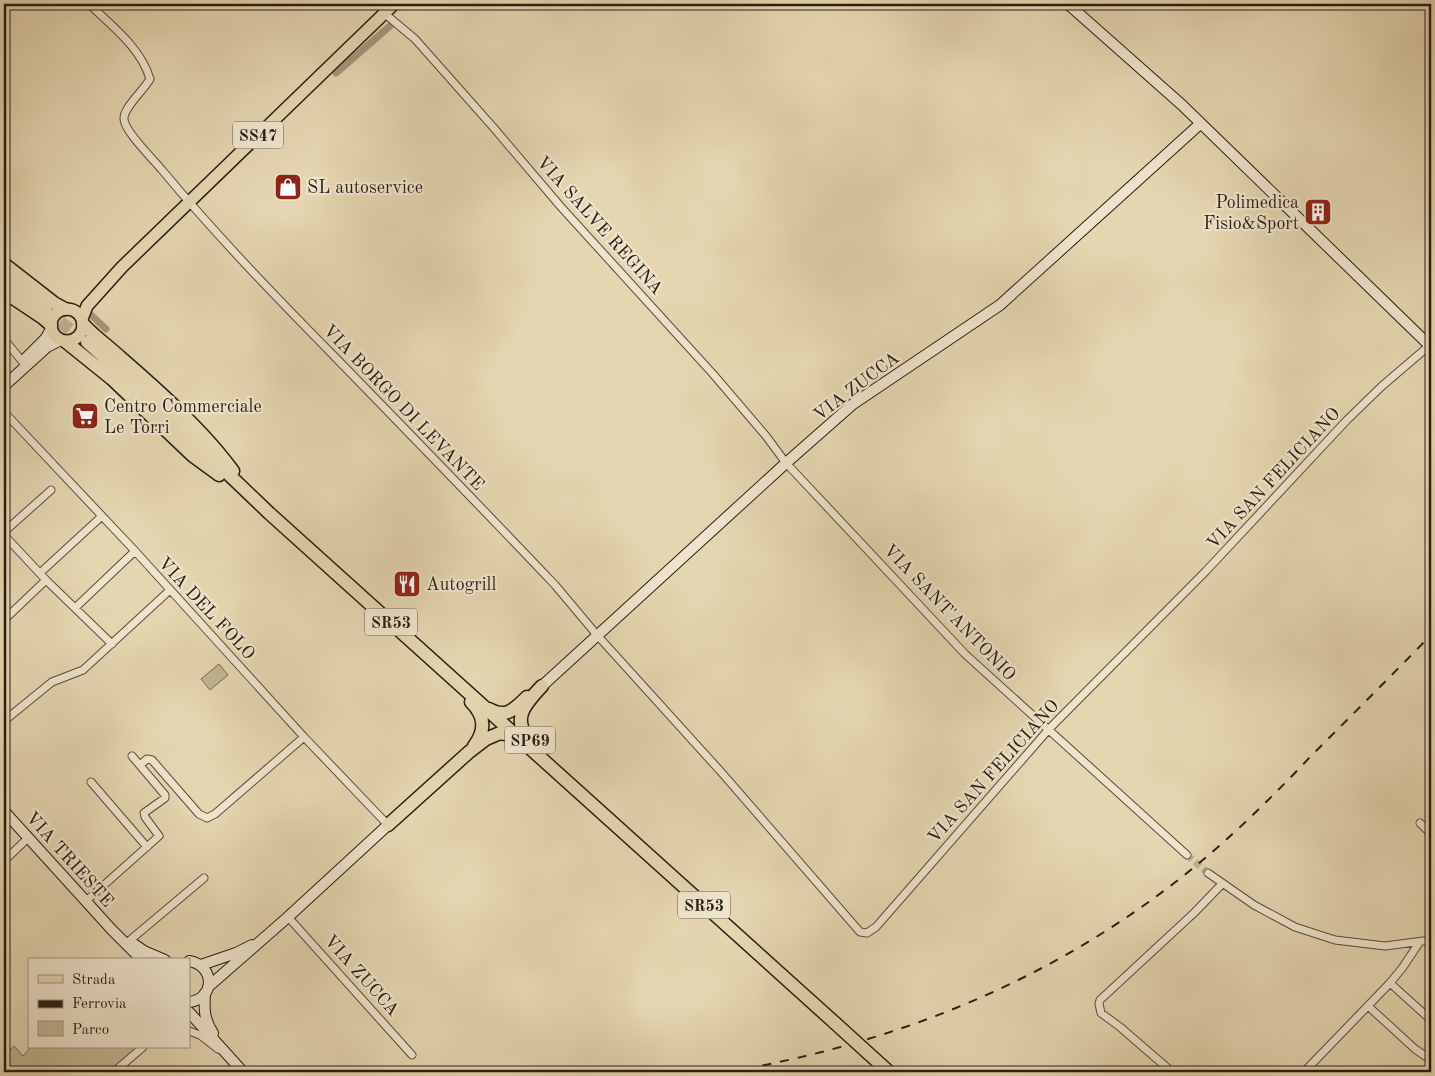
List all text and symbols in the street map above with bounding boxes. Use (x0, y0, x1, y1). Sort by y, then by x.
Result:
road number: SS47 (233, 122, 283, 148)
street label: VIA SALVE REGINA (533, 153, 666, 298)
shop icon: SL autoservice (273, 172, 303, 202)
place label: SL autoservice (307, 179, 423, 197)
place label: Polimedica Fisio&Sport (1203, 194, 1299, 233)
building icon: Polimedica Fisio&Sport (1303, 197, 1333, 227)
street label: VIA BORGO DI LEVANTE (319, 321, 487, 494)
street label: VIA ZUCCA (810, 349, 903, 425)
place label: Centro Commerciale Le Torri (104, 398, 262, 437)
supermarket icon: Centro Commerciale Le Torri (70, 401, 100, 431)
street label: VIA SAN FELICIANO (1204, 404, 1344, 553)
street label: VIA SANT'ANTONIO (880, 541, 1019, 684)
street label: VIA DEL FOLO (154, 554, 258, 663)
restaurant icon: Autogrill (392, 569, 422, 599)
place label: Autogrill (426, 576, 496, 594)
road number: SR53 (365, 608, 417, 636)
street label: VIA SAN FELICIANO (925, 696, 1063, 847)
road number: SP69 (505, 726, 555, 754)
street label: VIA TRIESTE (22, 809, 117, 911)
road number: SR53 (678, 892, 730, 918)
street label: VIA ZUCCA (320, 932, 402, 1020)
legend (28, 958, 190, 1048)
text: Strada (72, 973, 116, 988)
text: Ferrovia (72, 997, 127, 1012)
text: Parco (72, 1023, 109, 1038)

